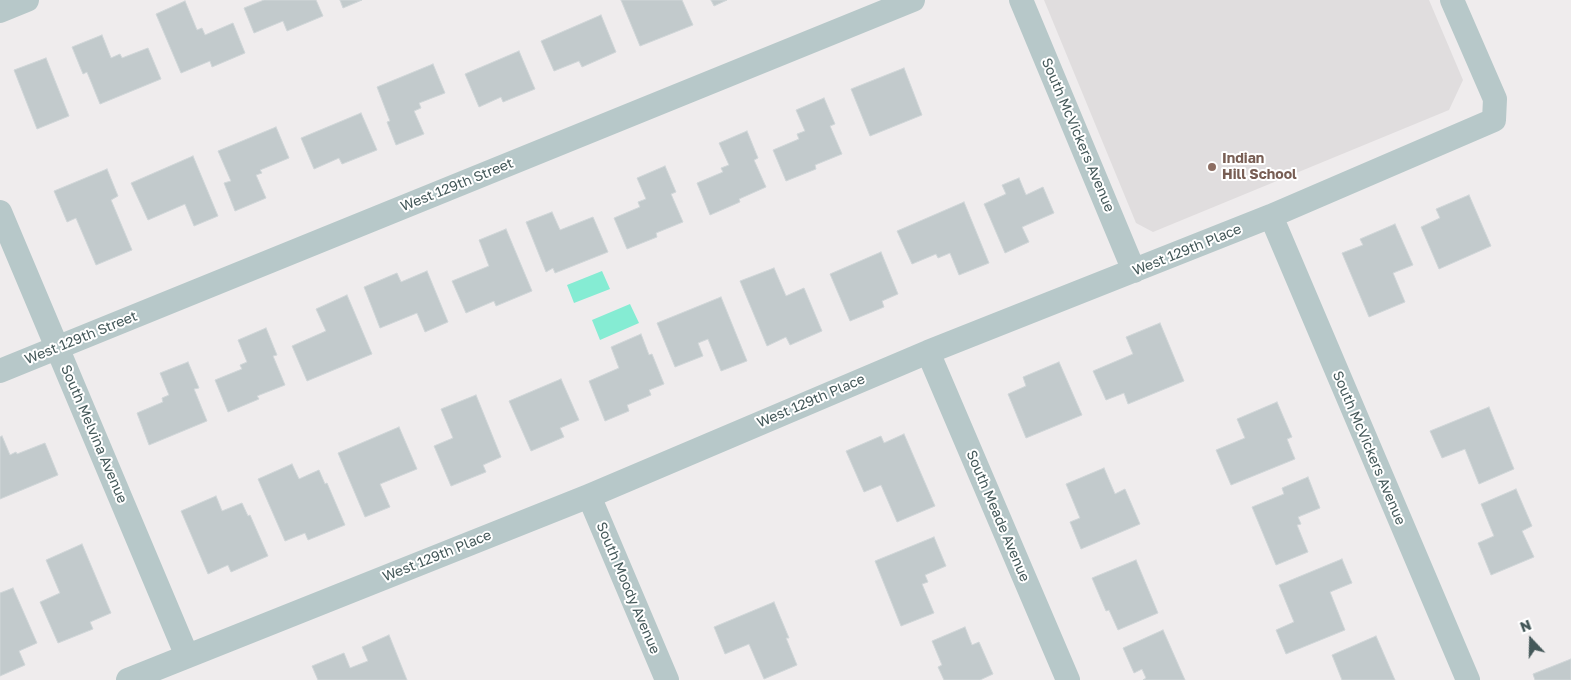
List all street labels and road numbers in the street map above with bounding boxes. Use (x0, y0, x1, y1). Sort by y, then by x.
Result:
street label: South McVickers Avenue (1038, 56, 1118, 214)
street label: West 129th Street (398, 155, 516, 215)
street label: West 129th Place (1130, 220, 1244, 280)
street label: West 129th Street (22, 308, 140, 368)
street label: South Melvina Avenue (57, 362, 131, 506)
street label: South McVickers Avenue (1329, 369, 1409, 527)
street label: West 129th Place (754, 371, 868, 431)
street label: South Meade Avenue (963, 448, 1033, 584)
street label: South Moody Avenue (593, 519, 663, 657)
street label: West 129th Place (380, 526, 494, 586)

